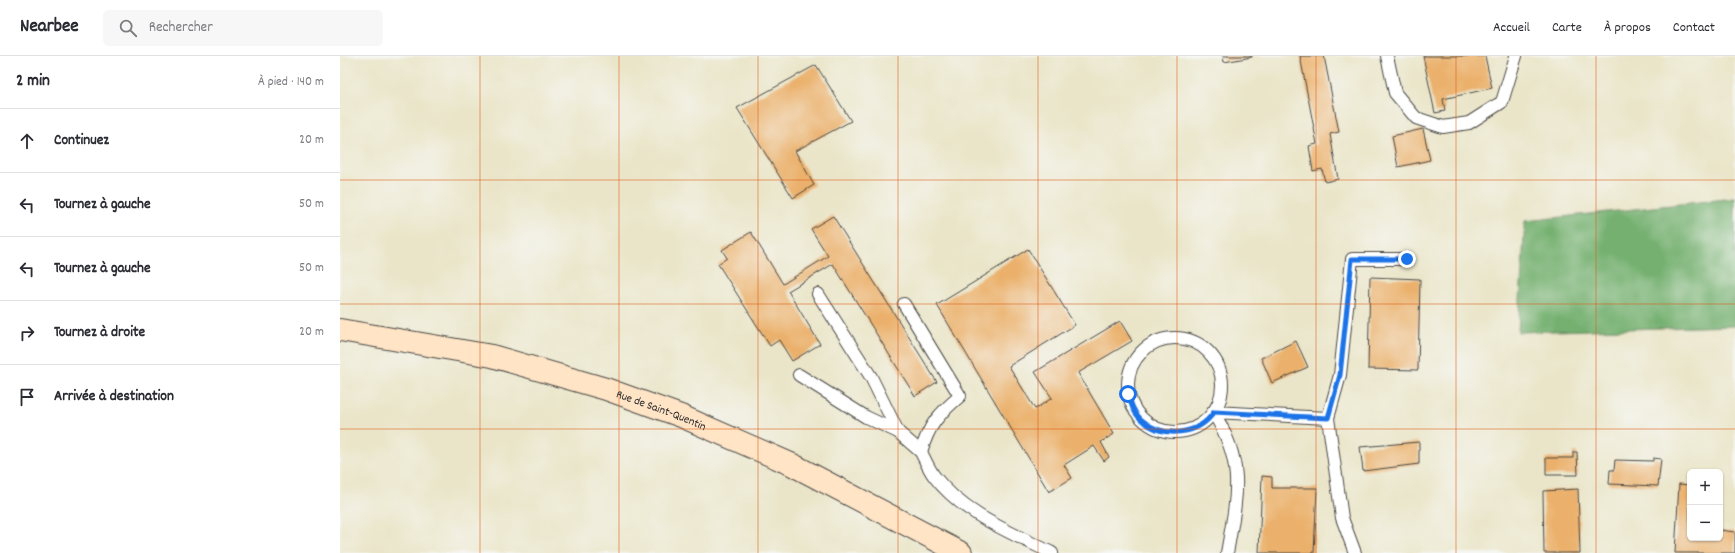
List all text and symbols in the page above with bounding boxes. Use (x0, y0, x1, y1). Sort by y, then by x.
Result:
search box (103, 10, 383, 46)
text: Nearbee (20, 14, 79, 41)
icon: search (117, 17, 139, 39)
text: Rechercher (149, 17, 213, 39)
text: Accueil (1493, 18, 1530, 38)
text: Carte (1552, 18, 1582, 38)
text: À propos (1604, 18, 1651, 38)
text: Contact (1673, 18, 1715, 38)
text: 2 min (16, 70, 50, 94)
text: À pied · 140 m (258, 73, 324, 92)
icon: ahead (16, 130, 38, 152)
text: Continuez (54, 130, 109, 152)
text: 20 m (299, 131, 324, 150)
icon: left (16, 194, 38, 216)
text: Tournez à gauche (54, 194, 151, 216)
text: 50 m (299, 195, 324, 214)
route end (1398, 250, 1416, 268)
icon: left (16, 258, 38, 280)
text: Tournez à gauche (54, 258, 151, 280)
text: 50 m (299, 259, 324, 278)
icon: right (16, 322, 38, 344)
text: Tournez à droite (54, 322, 145, 344)
text: 20 m (299, 323, 324, 342)
route start (1119, 385, 1137, 403)
icon: arrive (16, 386, 38, 408)
text: Arrivée à destination (54, 386, 174, 408)
street label: Rue de Saint-Quentin (613, 386, 709, 436)
map controls (1687, 469, 1723, 541)
button: + (1687, 469, 1723, 505)
button: − (1687, 505, 1723, 541)

